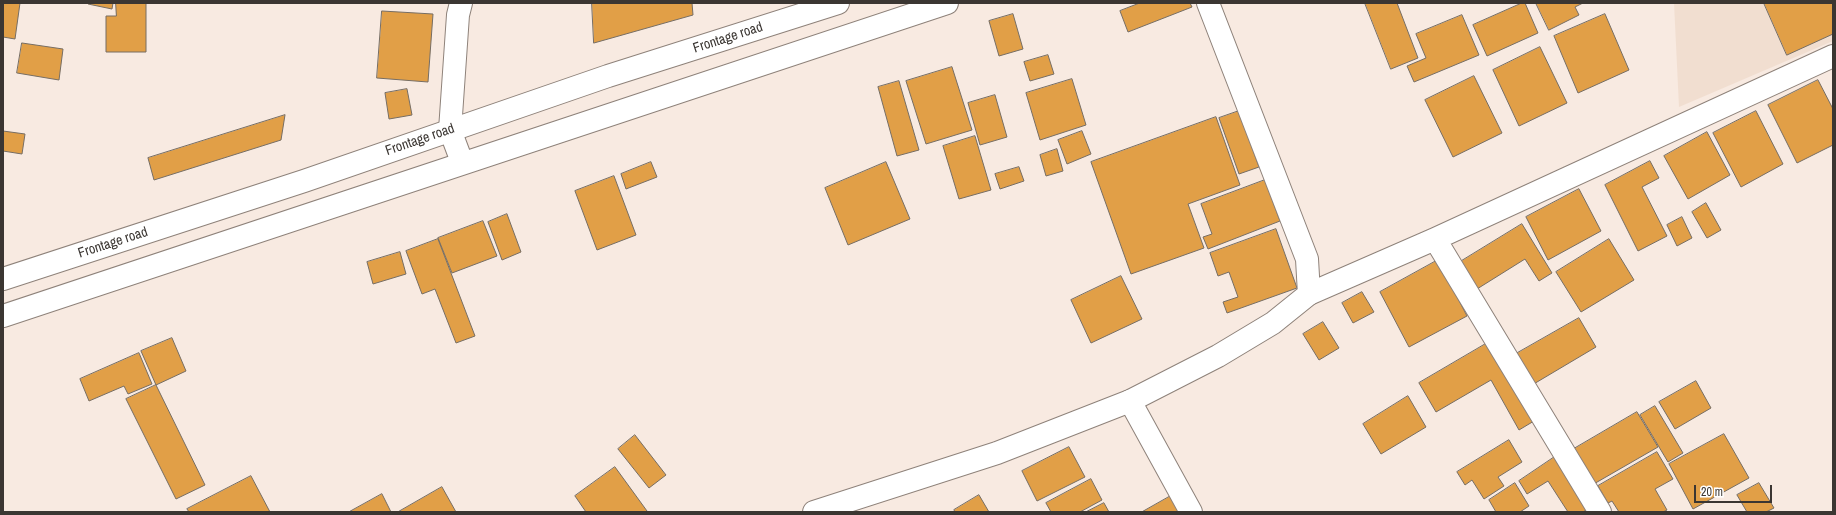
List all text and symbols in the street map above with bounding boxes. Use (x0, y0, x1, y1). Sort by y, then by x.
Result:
street label: Frontage road (691, 19, 765, 57)
street label: Frontage road (383, 120, 457, 160)
street label: Frontage road (76, 224, 150, 262)
scale bar (1696, 477, 1774, 503)
text: 20 m (1701, 484, 1723, 500)

